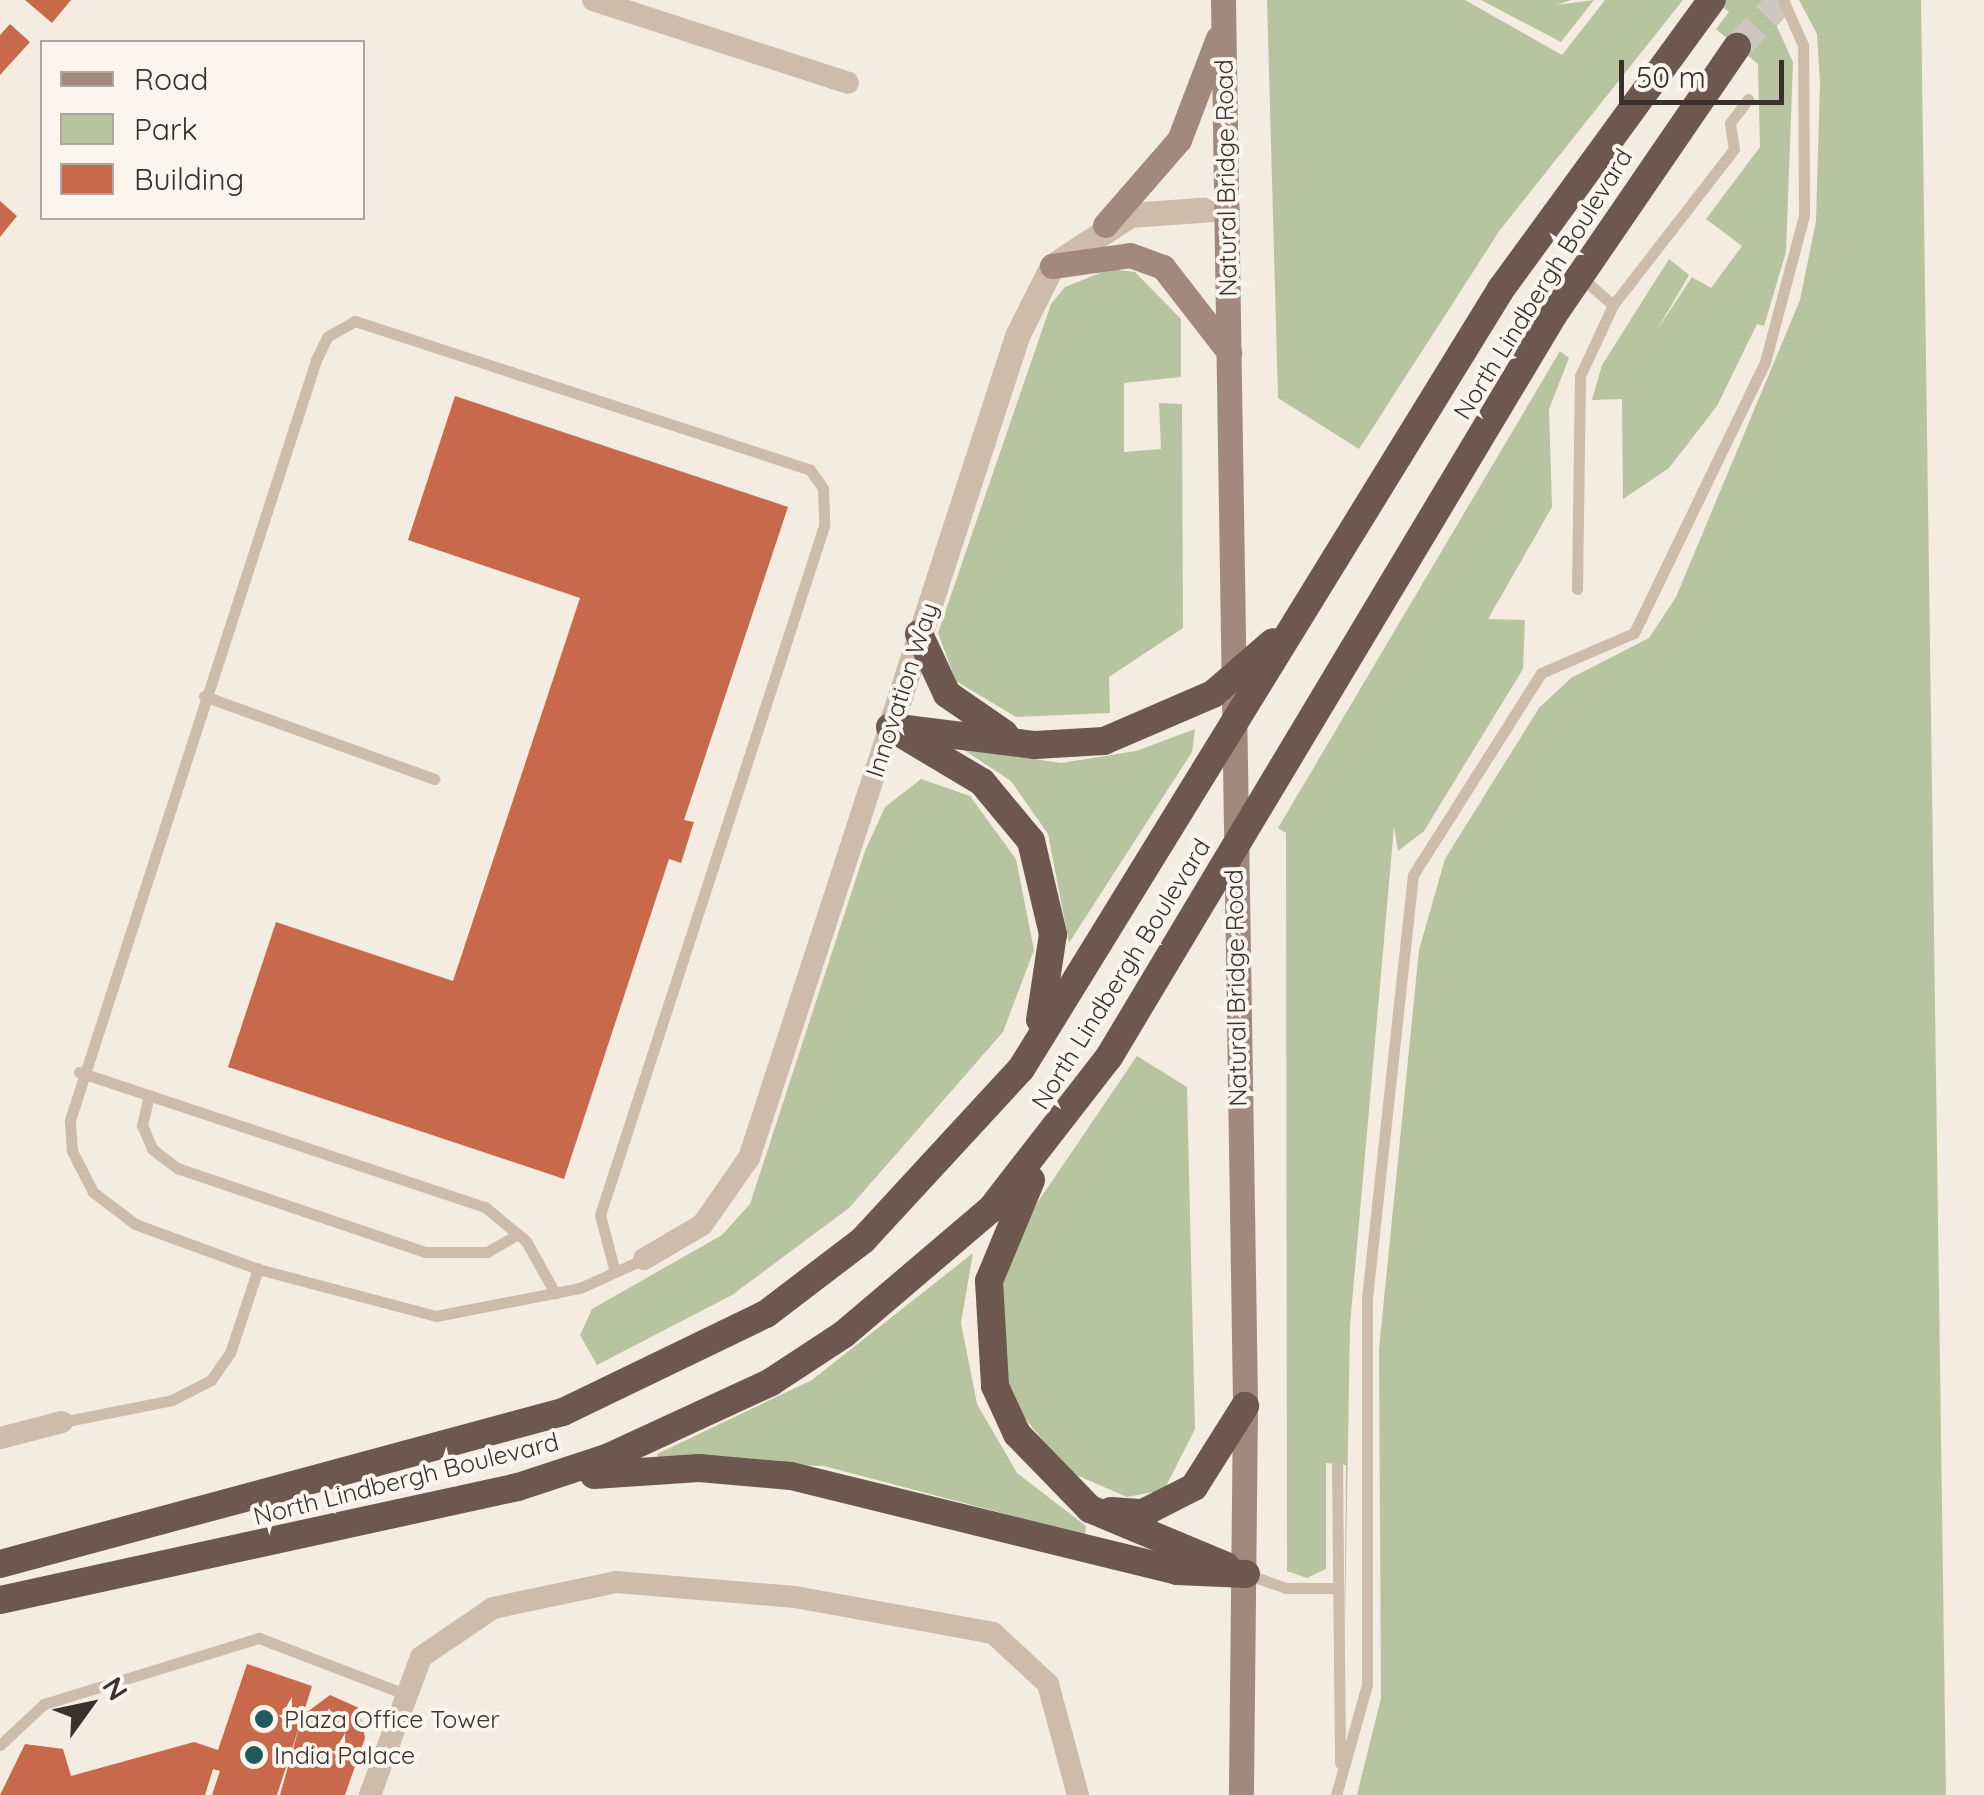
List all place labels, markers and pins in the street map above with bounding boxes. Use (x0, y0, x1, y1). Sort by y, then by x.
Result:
place label: Plaza Office Tower (284, 1704, 500, 1734)
marker: Plaza Office Tower (253, 1708, 275, 1730)
place label: India Palace (274, 1740, 415, 1770)
marker: India Palace (243, 1744, 265, 1766)

